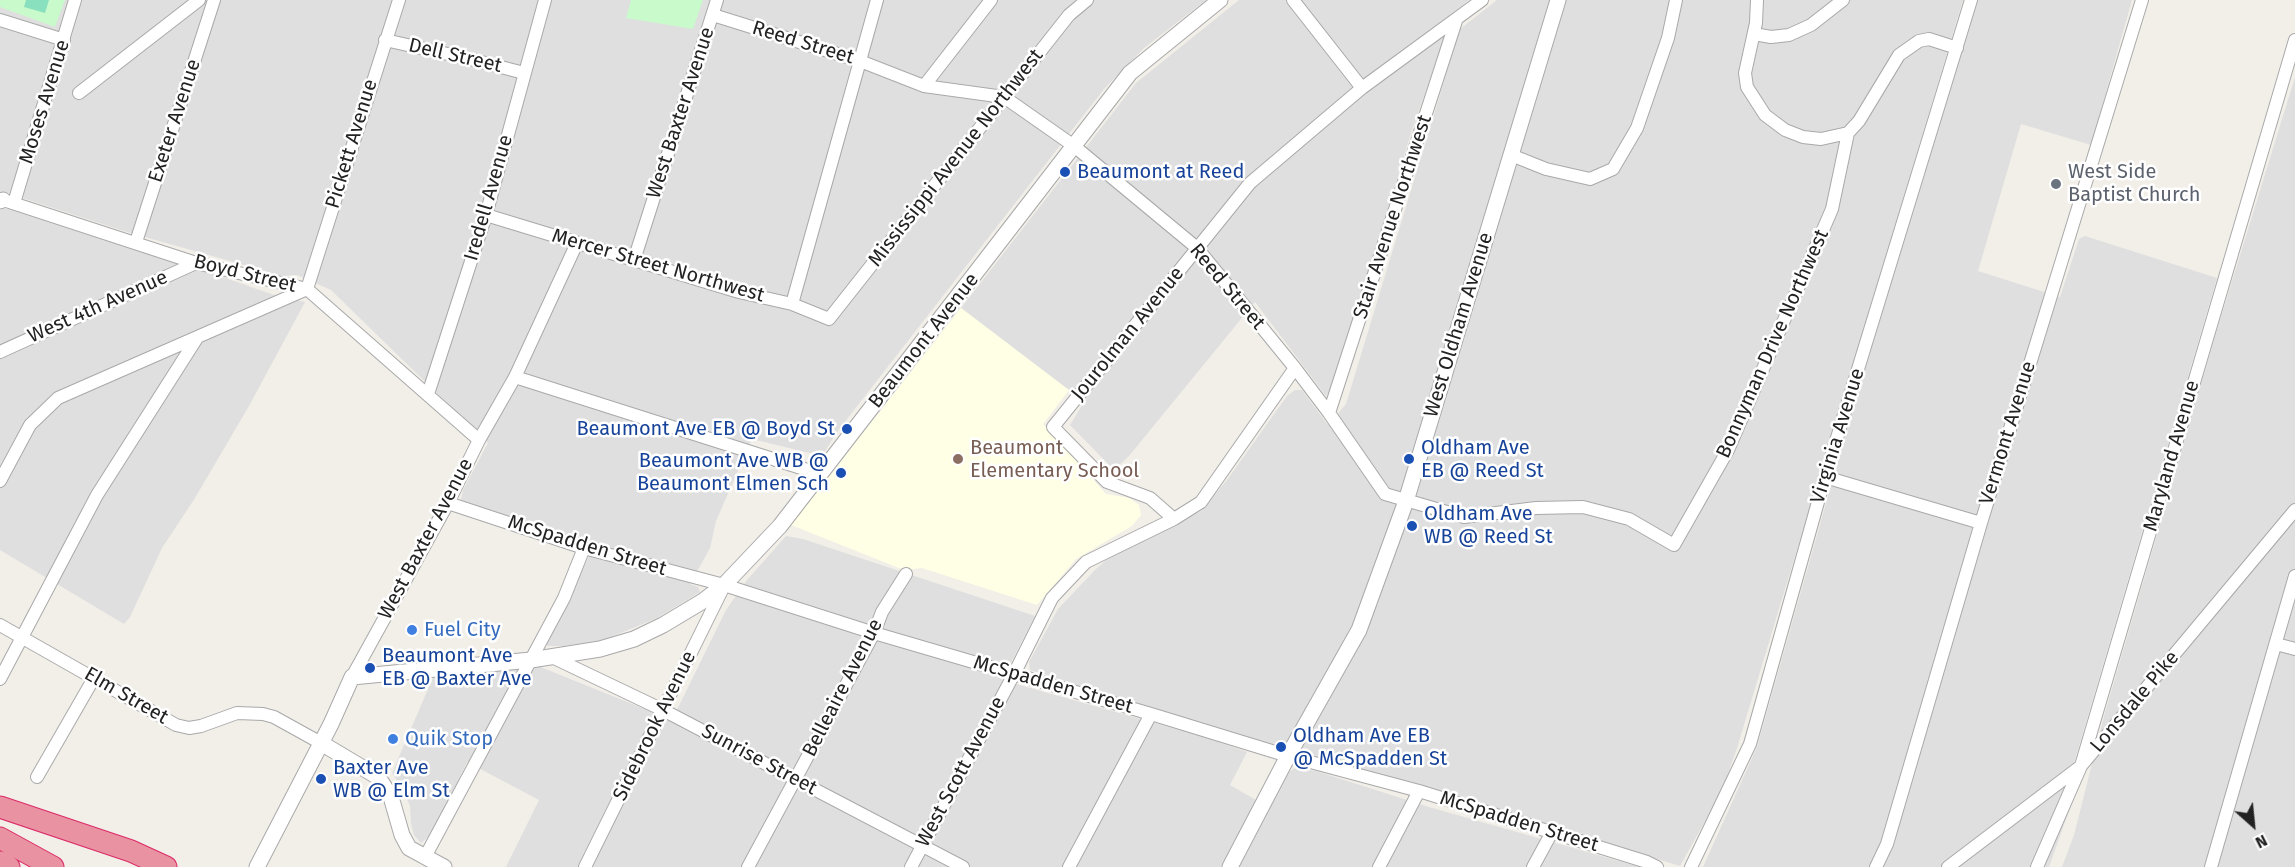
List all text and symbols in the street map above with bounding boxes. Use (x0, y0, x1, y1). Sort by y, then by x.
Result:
street label: Reed Street (749, 16, 857, 70)
street label: West Baxter Avenue (642, 24, 720, 202)
street label: Dell Street (406, 34, 504, 78)
street label: Moses Avenue (15, 37, 75, 167)
street label: Mississippi Avenue Northwest (864, 44, 1048, 272)
street label: Exeter Avenue (144, 56, 206, 186)
street label: Pickett Avenue (321, 76, 383, 212)
street label: Stair Avenue Northwest (1349, 112, 1437, 322)
street label: Iredell Avenue (460, 132, 518, 264)
place label: Beaumont at Reed (1077, 160, 1244, 184)
place label: West Side Baptist Church (2068, 160, 2200, 207)
marker: Beaumont at Reed (1058, 165, 1072, 179)
marker: West Side Baptist Church (2049, 177, 2063, 191)
street label: Mercer Street Northwest (549, 224, 767, 308)
street label: Bonnyman Drive Northwest (1712, 226, 1834, 462)
street label: West Oldham Avenue (1419, 230, 1499, 420)
street label: Reed Street (1184, 239, 1270, 335)
street label: Boyd Street (191, 250, 299, 298)
street label: Jourolman Avenue (1067, 262, 1189, 406)
street label: West 4th Avenue (24, 265, 172, 349)
street label: Beaumont Avenue (864, 269, 984, 413)
street label: Vermont Avenue (1975, 358, 2041, 508)
street label: Virginia Avenue (1806, 365, 1870, 507)
street label: Maryland Avenue (2139, 378, 2205, 534)
place label: Beaumont Ave EB @ Boyd St (576, 417, 835, 441)
marker: Beaumont Ave EB @ Boyd St (840, 422, 854, 436)
place label: Beaumont Elementary School (970, 436, 1139, 483)
place label: Oldham Ave EB @ Reed St (1421, 436, 1544, 483)
place label: Beaumont Ave WB @ Beaumont Elmen Sch (637, 449, 829, 496)
marker: Beaumont Elementary School (951, 452, 965, 466)
marker: Oldham Ave EB @ Reed St (1402, 452, 1416, 466)
street label: West Baxter Avenue (373, 454, 479, 624)
marker: Beaumont Ave WB @ Beaumont Elmen Sch (834, 466, 848, 480)
place label: Oldham Ave WB @ Reed St (1424, 502, 1553, 549)
street label: McSpadden Street (505, 510, 669, 582)
marker: Oldham Ave WB @ Reed St (1405, 519, 1419, 533)
street label: Belleaire Avenue (798, 615, 888, 761)
place label: Fuel City (424, 618, 501, 642)
marker: Fuel City (405, 623, 419, 637)
place label: Beaumont Ave EB @ Baxter Ave (382, 644, 532, 691)
street label: Lonsdale Pike (2086, 646, 2184, 758)
street label: Sidebrook Avenue (608, 647, 702, 805)
street label: McSpadden Street (971, 651, 1135, 719)
marker: Beaumont Ave EB @ Baxter Ave (363, 661, 377, 675)
street label: Elm Street (80, 662, 172, 730)
street label: West Scott Avenue (911, 693, 1011, 851)
street label: Sunrise Street (697, 719, 821, 801)
place label: Oldham Ave EB @ McSpadden St (1293, 724, 1447, 771)
place label: Quik Stop (405, 727, 493, 751)
marker: Quik Stop (386, 732, 400, 746)
marker: Oldham Ave EB @ McSpadden St (1274, 740, 1288, 754)
place label: Baxter Ave WB @ Elm St (333, 756, 450, 803)
marker: Baxter Ave WB @ Elm St (314, 772, 328, 786)
street label: McSpadden Street (1437, 786, 1601, 858)
north arrow (2223, 795, 2283, 855)
text: N (2252, 831, 2270, 852)

